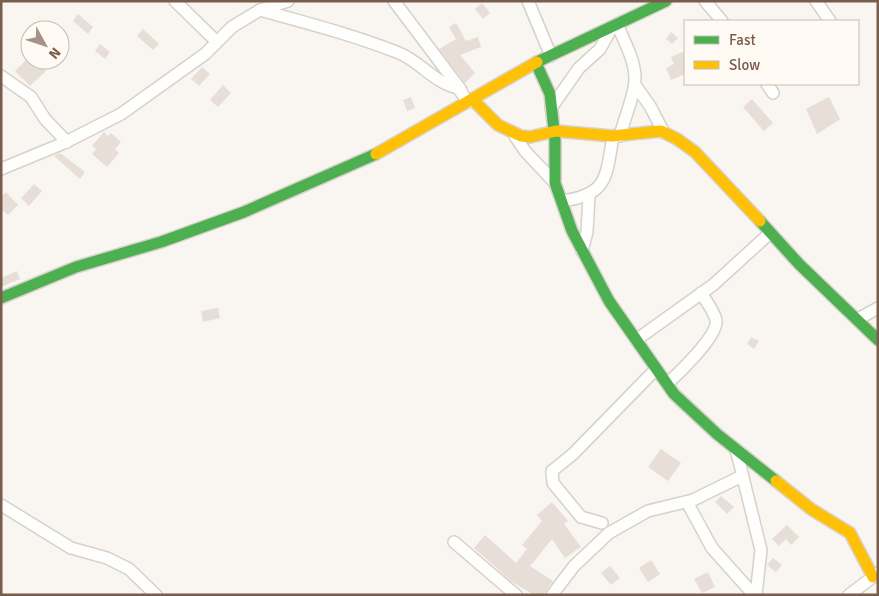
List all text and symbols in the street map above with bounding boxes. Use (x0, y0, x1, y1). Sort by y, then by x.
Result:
north arrow (20, 20, 70, 70)
legend (684, 20, 859, 85)
text: Fast (729, 31, 756, 49)
text: N (45, 44, 64, 62)
text: Slow (729, 56, 760, 74)

